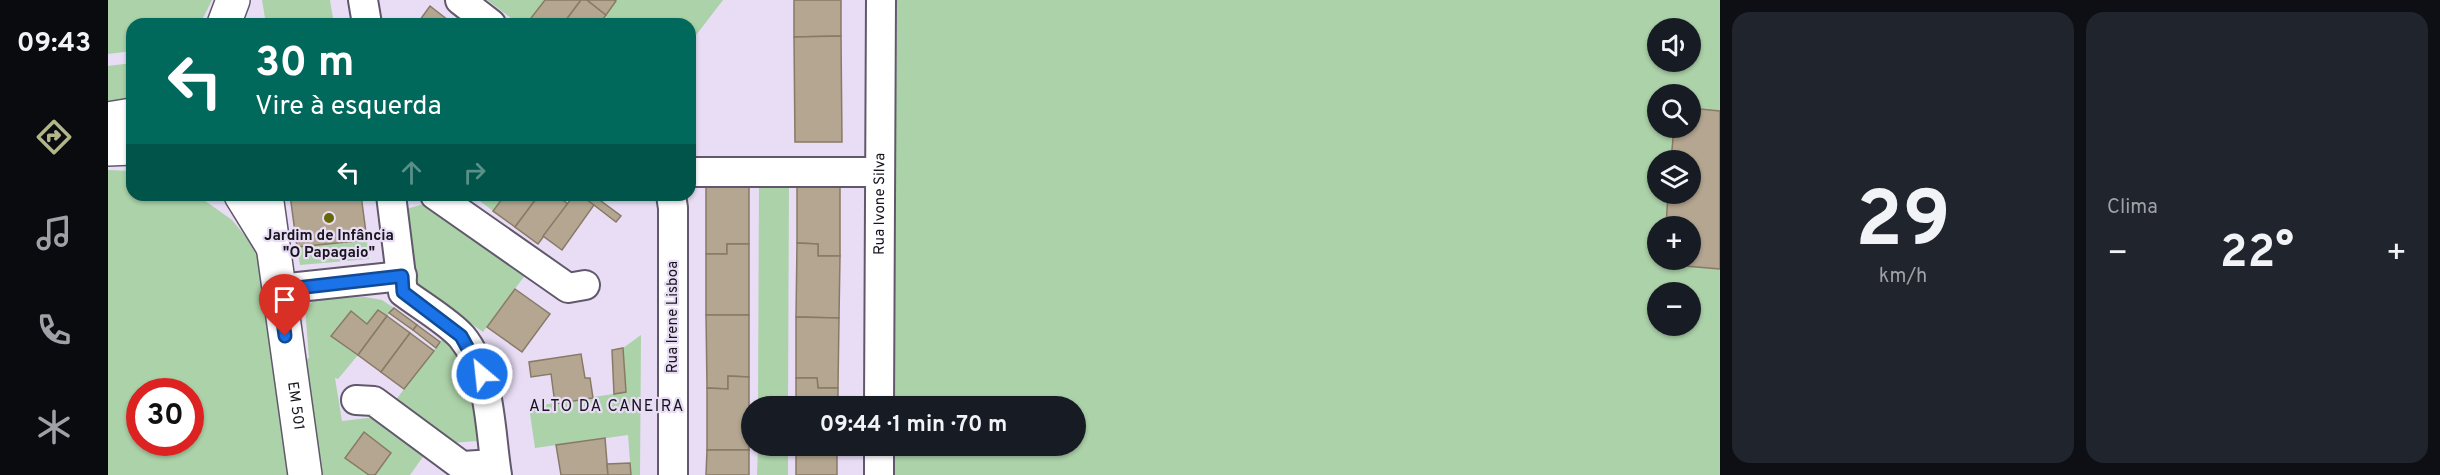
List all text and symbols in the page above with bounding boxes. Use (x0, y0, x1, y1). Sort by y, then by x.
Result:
map controls (1647, 18, 1701, 336)
button: sound (1647, 18, 1701, 72)
text: 09:43 (17, 27, 91, 61)
text: 30 m (255, 38, 354, 91)
icon: left (156, 42, 234, 120)
button: search (1647, 84, 1701, 138)
text: Vire à esquerda (255, 90, 442, 124)
icon: directions (33, 116, 75, 158)
button: layers (1647, 150, 1701, 204)
street label: Rua Ivone Silva (870, 153, 890, 255)
icon: left (332, 156, 365, 189)
icon: ahead (395, 156, 428, 189)
icon: right (458, 156, 491, 189)
text: 29 (1855, 175, 1951, 274)
text: Clima (2107, 195, 2158, 221)
marker: Jardim de Infância "O Papagaio" (322, 211, 336, 225)
icon: music (33, 212, 75, 254)
button: + (1647, 216, 1701, 270)
text: 22° (2220, 226, 2294, 283)
place label: Jardim de Infância "O Papagaio" (264, 227, 394, 263)
text: − (2107, 234, 2128, 276)
text: + (2386, 234, 2407, 276)
street label: Rua Irene Lisboa (664, 261, 683, 373)
text: km/h (1879, 264, 1927, 290)
pin (259, 274, 310, 336)
button: − (1647, 282, 1701, 336)
icon: arrive (268, 283, 301, 316)
icon: phone (33, 309, 75, 351)
position arrow (450, 342, 514, 406)
speed limit sign: 30 (126, 378, 204, 456)
street label: EM 501 (283, 380, 308, 432)
district label: ALTO DA CANEIRA (529, 397, 685, 417)
icon: climate (33, 406, 75, 448)
text: 09:44 · 1 min · 70 m (820, 412, 1007, 439)

